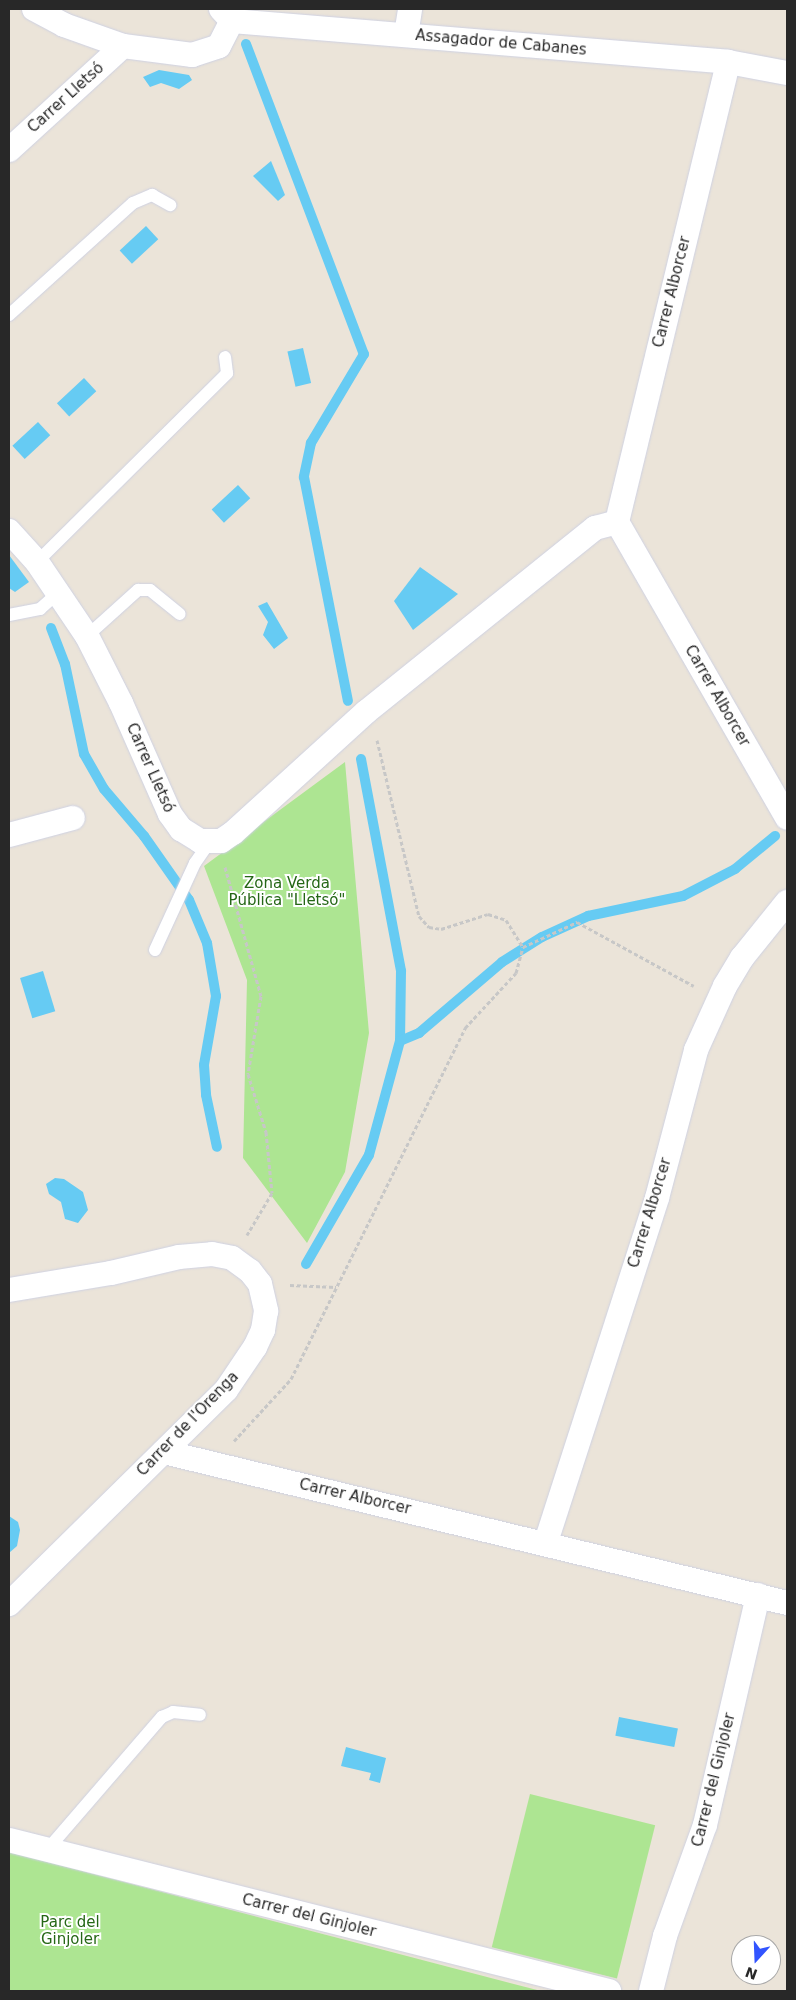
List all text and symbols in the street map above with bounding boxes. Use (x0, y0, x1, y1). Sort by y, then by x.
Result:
street label: Assagador de Cabanes (415, 27, 587, 59)
street label: Carrer Lletsó (24, 59, 108, 137)
street label: Carrer Alborcer (649, 234, 695, 350)
street label: Carrer Alborcer (681, 642, 753, 750)
street label: Carrer Lletsó (122, 720, 178, 816)
park label: Zona Verda Pública "Lletsó" (229, 874, 345, 909)
street label: Carrer Alborcer (625, 1156, 675, 1270)
street label: Carrer de l'Orenga (133, 1368, 243, 1480)
street label: Carrer Alborcer (297, 1475, 413, 1519)
street label: Carrer del Ginjoler (689, 1711, 739, 1849)
street label: Carrer del Ginjoler (240, 1891, 378, 1941)
park label: Parc del Ginjoler (40, 1913, 100, 1948)
north arrow (731, 1935, 781, 1985)
text: N (743, 1964, 759, 1983)

